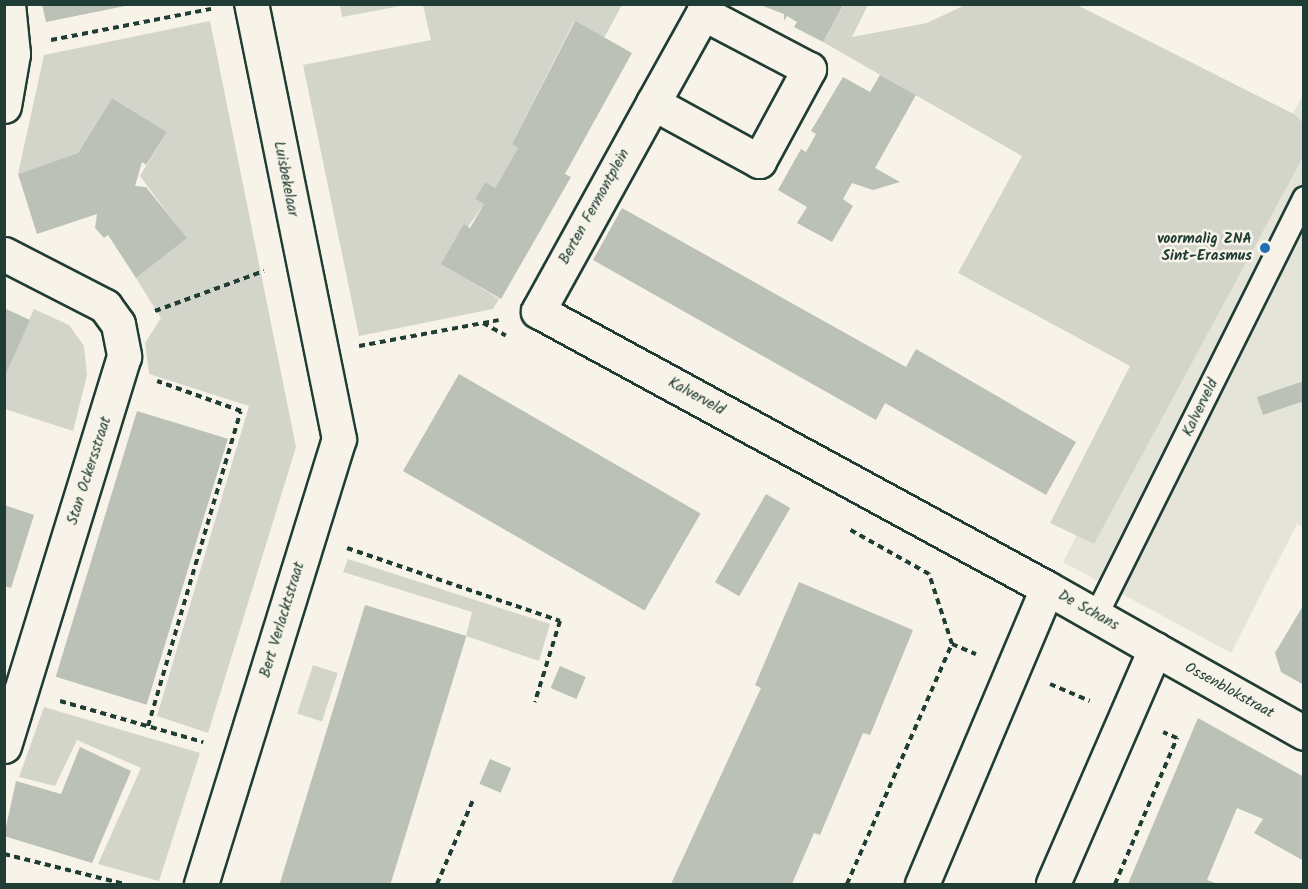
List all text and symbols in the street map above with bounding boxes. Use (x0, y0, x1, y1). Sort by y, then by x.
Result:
street label: Luisbekelaar (269, 140, 301, 218)
street label: Berten Fermontplein (556, 146, 634, 268)
place label: voormalig ZNA Sint-Erasmus (1157, 230, 1252, 265)
marker: voormalig ZNA Sint-Erasmus (1256, 239, 1274, 257)
street label: Kalverveld (665, 374, 727, 420)
street label: Kalverveld (1179, 376, 1223, 440)
street label: Stan Ockersstraat (64, 415, 116, 527)
street label: Bert Verlacktstraat (257, 560, 309, 680)
street label: De Schans (1055, 587, 1121, 635)
street label: Ossenblokstraat (1181, 659, 1277, 723)

